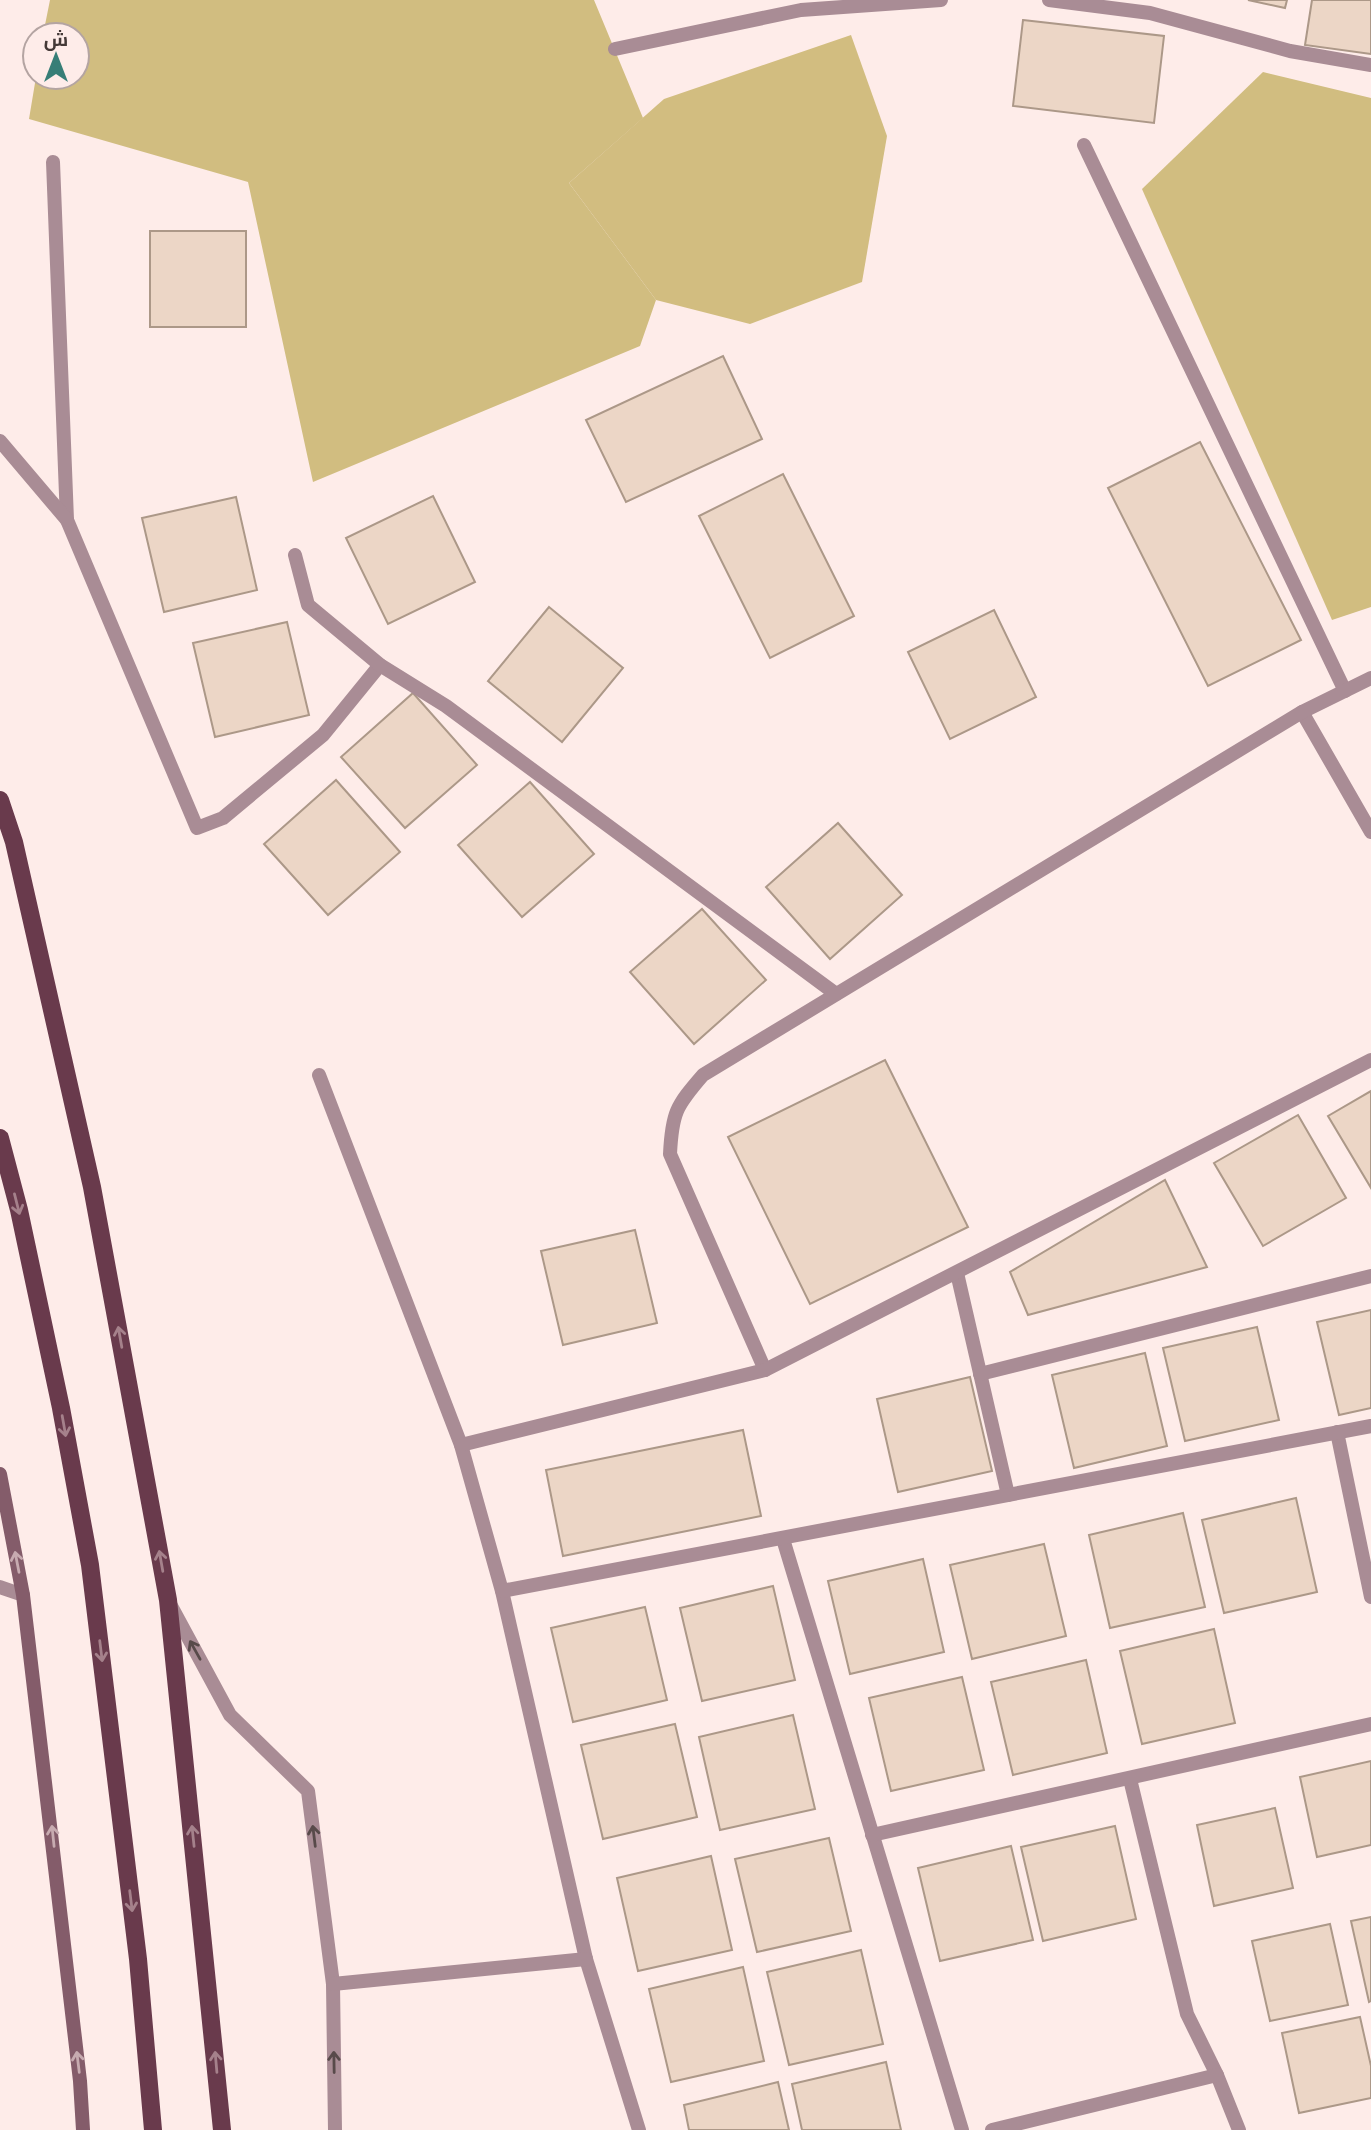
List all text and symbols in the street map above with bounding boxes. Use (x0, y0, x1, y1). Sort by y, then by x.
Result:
north arrow (21, 21, 91, 91)
text: ش (44, 27, 68, 51)
one-way arrow (11, 1192, 24, 1215)
one-way arrow (113, 1326, 126, 1349)
one-way arrow (58, 1414, 72, 1437)
one-way arrow (154, 1550, 167, 1573)
one-way arrow (9, 1551, 23, 1574)
one-way arrow (94, 1639, 107, 1662)
one-way arrow (188, 1640, 201, 1661)
one-way arrow (46, 1825, 59, 1848)
one-way arrow (186, 1825, 199, 1847)
one-way arrow (307, 1825, 320, 1847)
one-way arrow (125, 1889, 138, 1912)
one-way arrow (72, 2051, 85, 2074)
one-way arrow (209, 2051, 222, 2074)
one-way arrow (328, 2051, 341, 2074)

